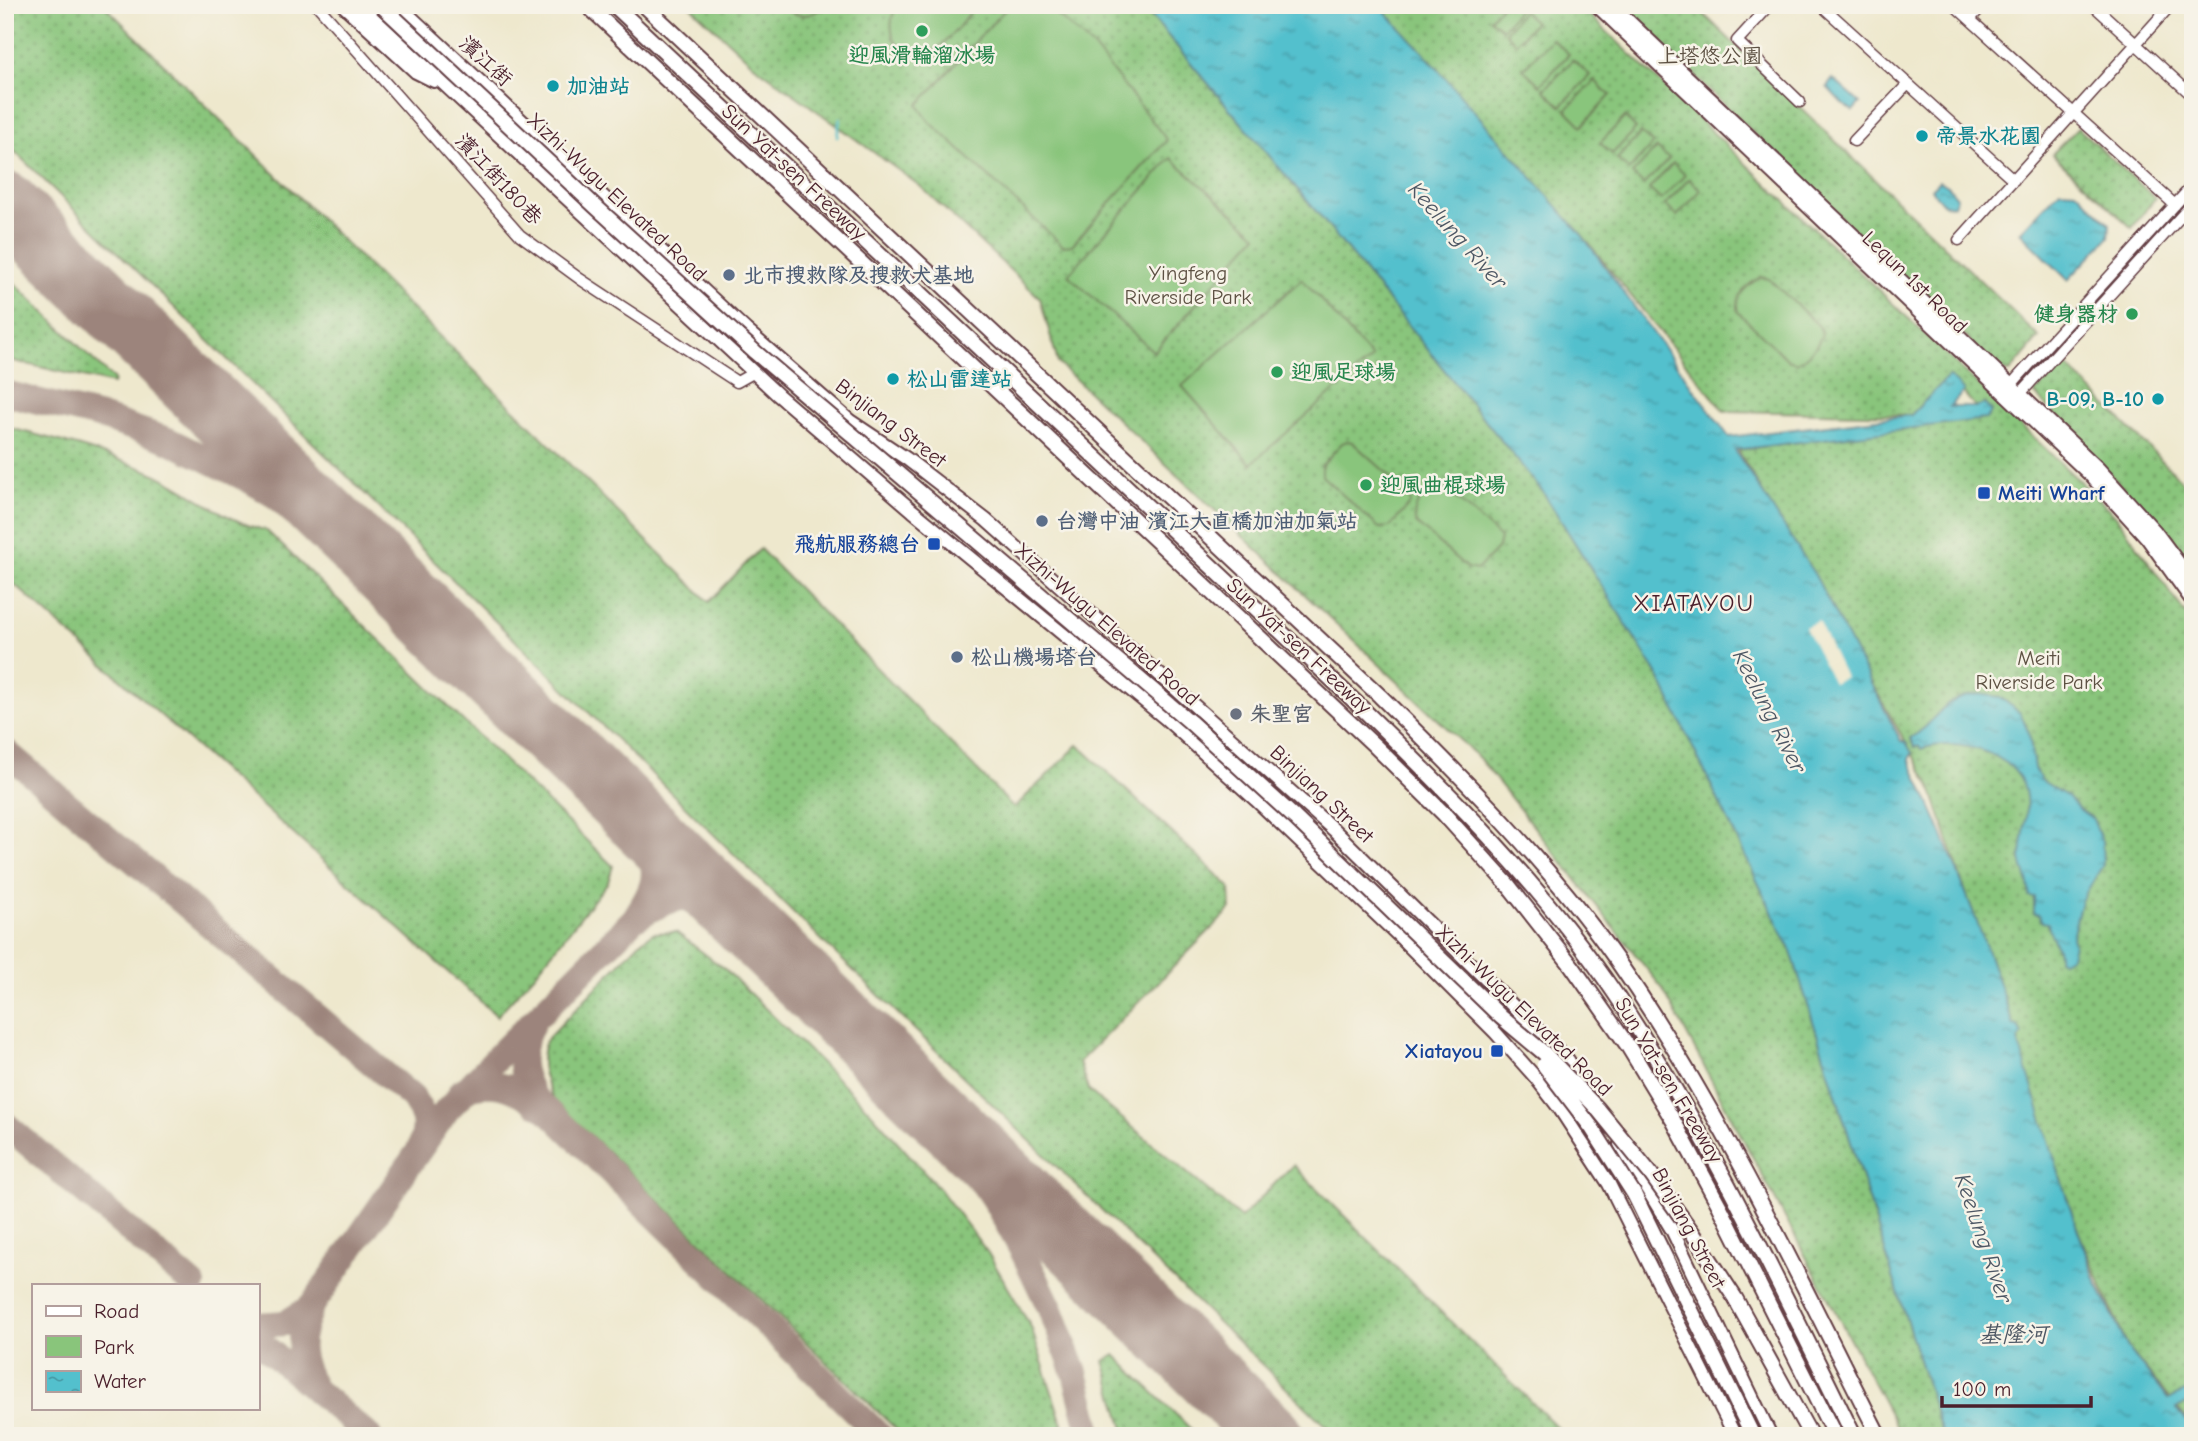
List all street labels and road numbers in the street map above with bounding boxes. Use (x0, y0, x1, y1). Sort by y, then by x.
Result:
street label: 濱江街 (455, 31, 517, 91)
street label: Sun Yat-sen Freeway (717, 99, 872, 246)
street label: Xizhi-Wugu Elevated Road (522, 108, 712, 286)
street label: 濱江街180巷 (451, 128, 547, 230)
street label: Lequn 1st Road (1858, 226, 1972, 338)
street label: Binjiang Street (831, 374, 952, 473)
street label: Xizhi-Wugu Elevated Road (1010, 537, 1204, 711)
street label: Sun Yat-sen Freeway (1222, 573, 1377, 720)
street label: Binjiang Street (1265, 740, 1379, 849)
street label: Xizhi-Wugu Elevated Road (1431, 919, 1617, 1101)
street label: Sun Yat-sen Freeway (1610, 993, 1728, 1168)
street label: Binjiang Street (1647, 1164, 1731, 1293)

